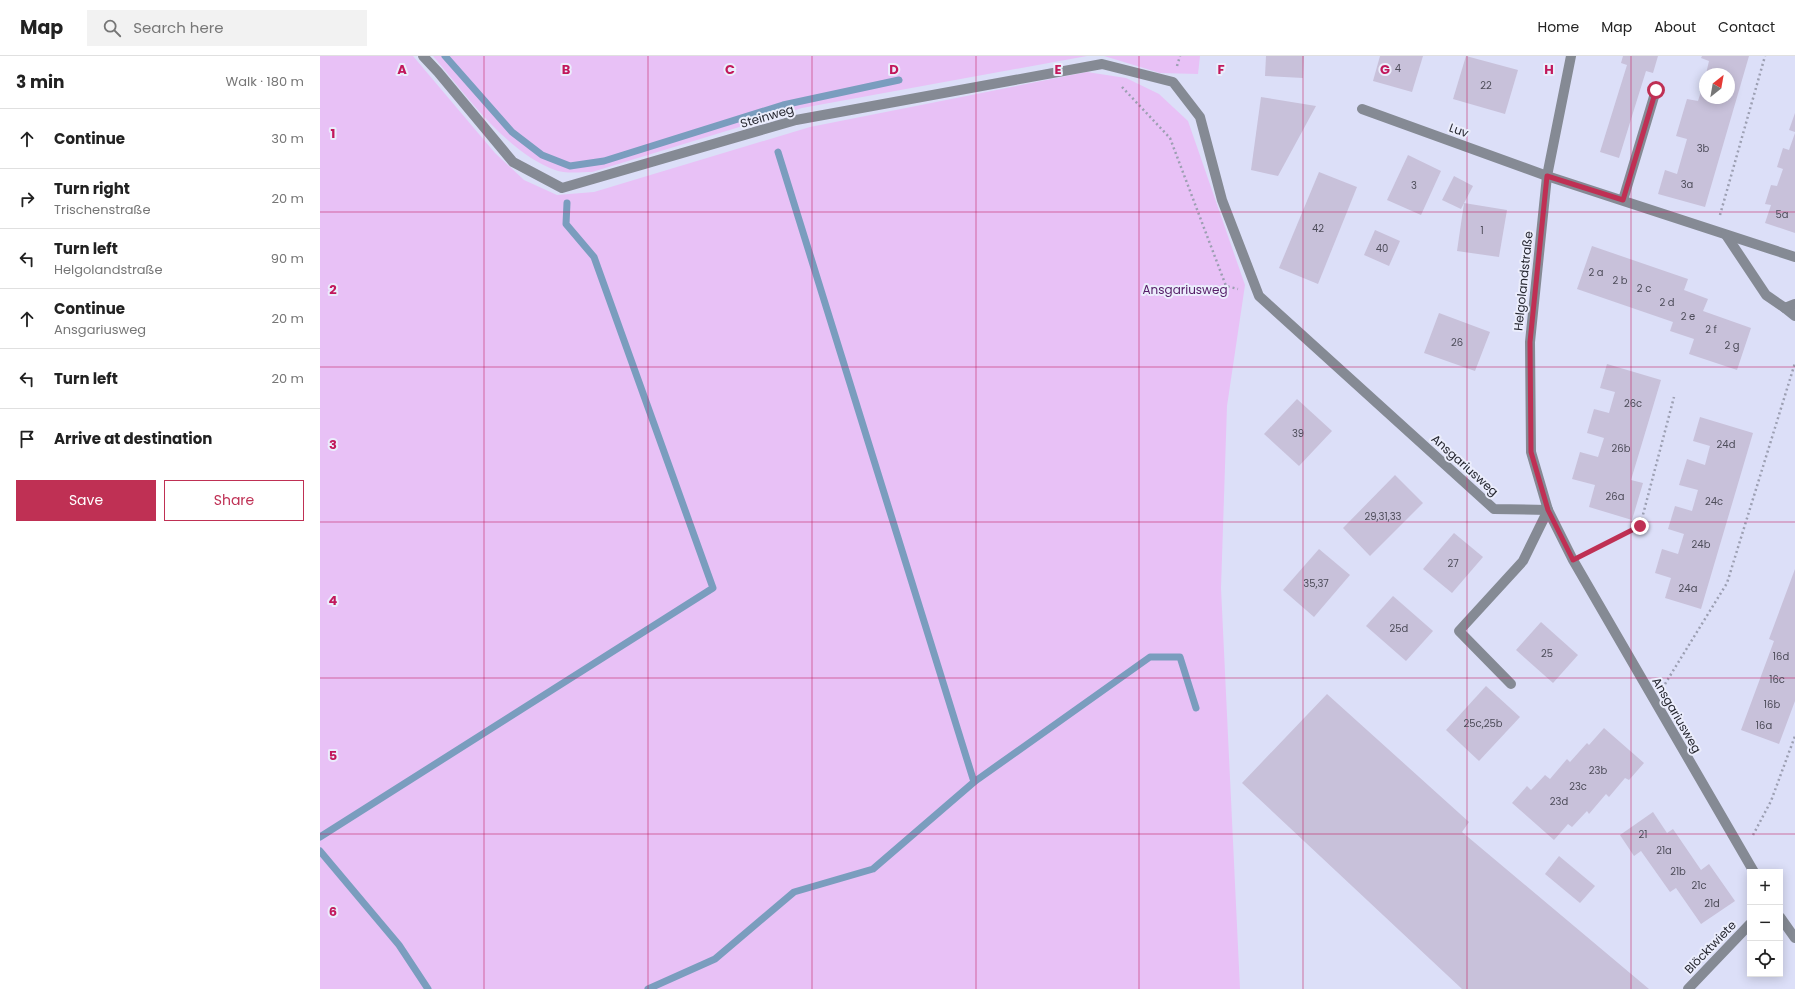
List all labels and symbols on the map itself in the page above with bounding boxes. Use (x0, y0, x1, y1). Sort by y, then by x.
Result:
text: A (397, 60, 407, 79)
text: B (562, 60, 571, 79)
text: C (725, 60, 735, 79)
text: D (889, 60, 899, 79)
text: E (1054, 60, 1062, 79)
text: F (1217, 60, 1225, 79)
text: G (1380, 60, 1390, 79)
text: H (1544, 60, 1554, 79)
house number: 4 (1395, 61, 1401, 76)
north arrow (1699, 68, 1735, 104)
house number: 22 (1480, 78, 1492, 93)
route start (1647, 81, 1665, 99)
street label: Steinweg (738, 100, 796, 132)
street label: Luv (1447, 119, 1471, 141)
text: 1 (331, 124, 335, 143)
house number: 3b (1697, 141, 1710, 156)
house number: 3a (1681, 177, 1693, 192)
house number: 3 (1411, 178, 1417, 193)
house number: 5a (1775, 207, 1789, 222)
house number: 42 (1312, 221, 1324, 236)
house number: 1 (1480, 223, 1484, 238)
street label: Helgolandstraße (1509, 230, 1537, 332)
house number: 40 (1376, 241, 1388, 256)
house number: 2 a (1588, 265, 1604, 280)
house number: 2 b (1612, 273, 1628, 288)
text: 2 (329, 280, 337, 299)
park label: Ansgariusweg (1142, 281, 1228, 298)
house number: 2 c (1637, 281, 1651, 296)
house number: 2 d (1659, 295, 1675, 310)
house number: 2 e (1681, 309, 1695, 324)
house number: 2 f (1705, 322, 1717, 337)
house number: 26 (1451, 335, 1463, 350)
house number: 2 g (1724, 338, 1740, 353)
house number: 26c (1624, 396, 1642, 411)
house number: 39 (1292, 426, 1304, 441)
street label: Ansgariusweg (1428, 430, 1502, 500)
text: 3 (329, 435, 337, 454)
house number: 24d (1717, 437, 1735, 452)
house number: 26b (1612, 441, 1631, 456)
house number: 26a (1606, 489, 1624, 504)
house number: 24c (1705, 494, 1723, 509)
house number: 29,31,33 (1365, 509, 1402, 524)
route end (1631, 517, 1649, 535)
house number: 24b (1692, 537, 1711, 552)
house number: 27 (1447, 556, 1459, 571)
house number: 35,37 (1303, 576, 1329, 591)
house number: 24a (1679, 581, 1697, 596)
text: 4 (329, 591, 338, 610)
house number: 25d (1390, 621, 1408, 636)
house number: 25 (1541, 646, 1553, 661)
house number: 16d (1773, 649, 1789, 664)
house number: 16c (1769, 672, 1785, 687)
street label: Ansgariusweg (1648, 674, 1706, 756)
house number: 16b (1764, 697, 1780, 712)
house number: 25c,25b (1464, 716, 1503, 731)
house number: 16a (1756, 718, 1772, 733)
text: 5 (329, 746, 337, 765)
house number: 23b (1589, 763, 1607, 778)
house number: 23c (1569, 779, 1587, 794)
house number: 23d (1550, 794, 1568, 809)
house number: 21 (1639, 827, 1647, 842)
house number: 21a (1656, 843, 1672, 858)
house number: 21b (1670, 864, 1686, 879)
house number: 21c (1691, 878, 1707, 893)
house number: 21d (1704, 896, 1720, 911)
text: 6 (329, 902, 337, 921)
street label: Blöcktwiete (1680, 917, 1740, 977)

